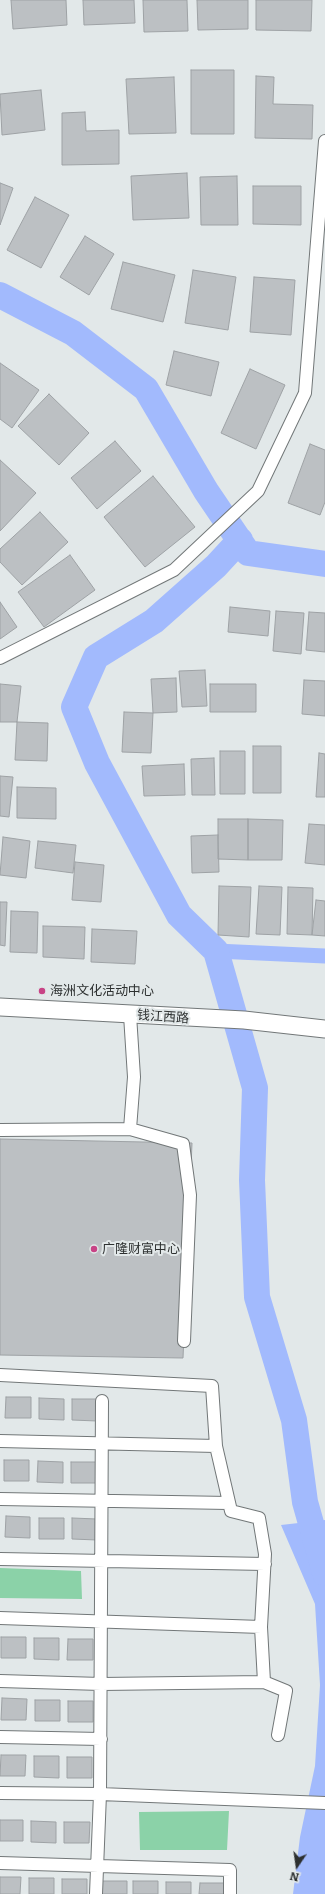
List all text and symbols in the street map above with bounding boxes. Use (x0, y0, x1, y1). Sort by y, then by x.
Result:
place label: 海洲文化活动中心 (50, 983, 154, 999)
marker: 海洲文化活动中心 (37, 986, 47, 996)
street label: 钱江西路 (137, 1007, 189, 1027)
place label: 广隆财富中心 (102, 1241, 180, 1257)
marker: 广隆财富中心 (89, 1244, 99, 1254)
north arrow (277, 1846, 317, 1886)
text: N (288, 1869, 301, 1887)

